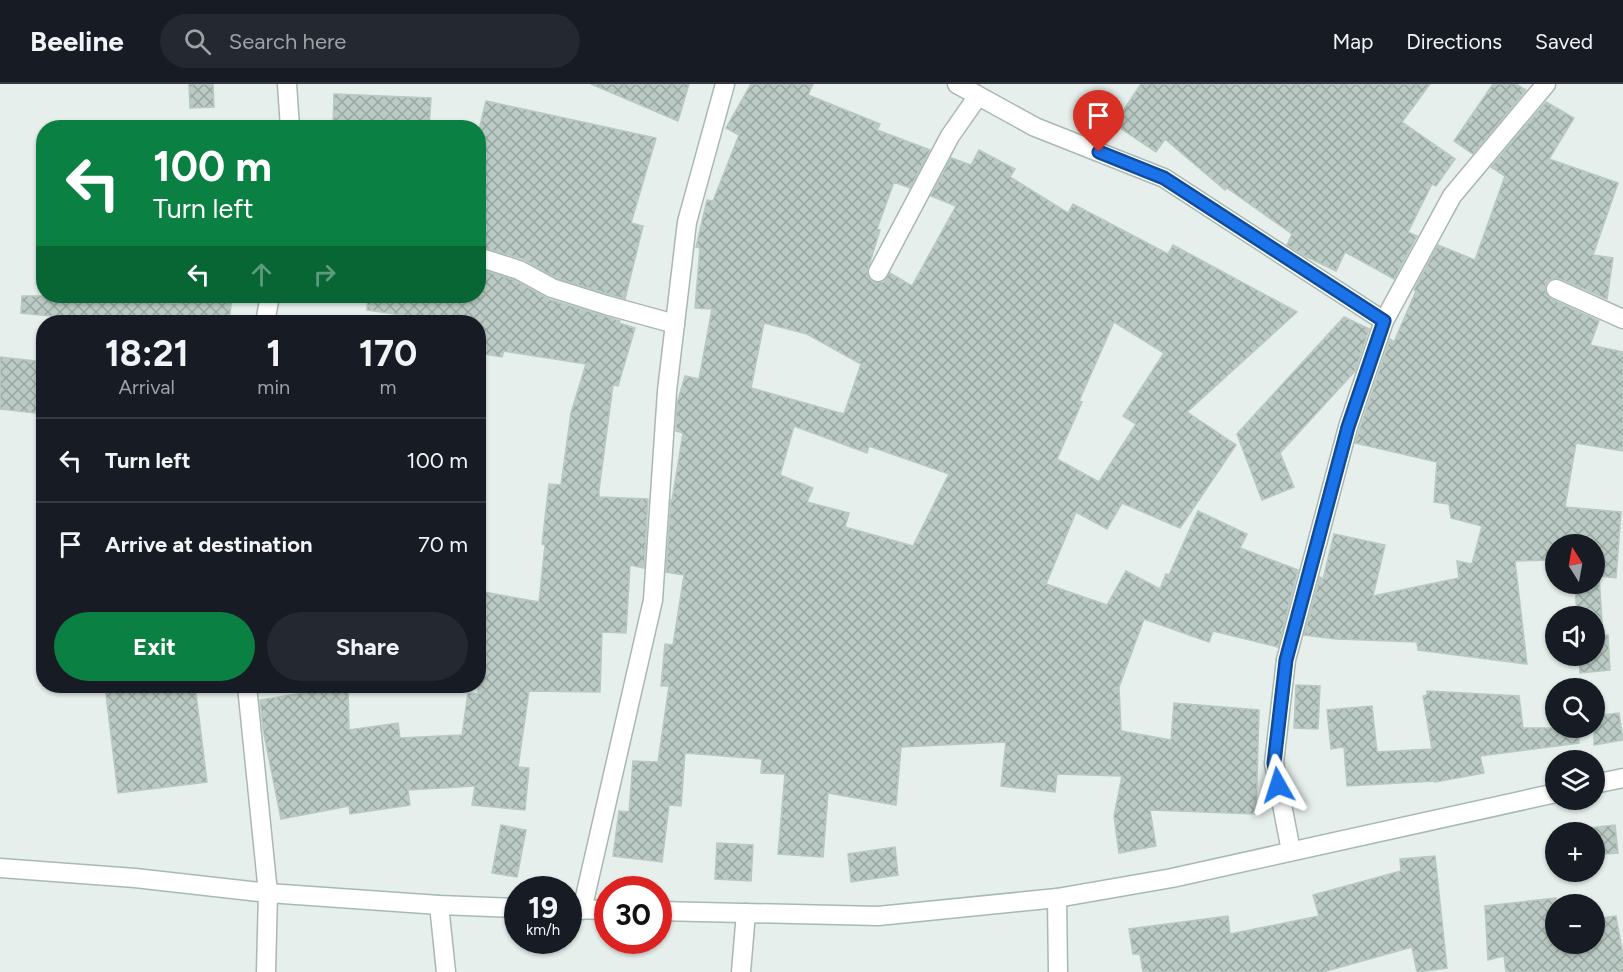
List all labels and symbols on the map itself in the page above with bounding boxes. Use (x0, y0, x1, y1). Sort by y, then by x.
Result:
pin (1073, 90, 1124, 152)
north arrow (1545, 534, 1605, 594)
position arrow (1246, 753, 1310, 817)
speed limit sign: 30 (594, 876, 672, 954)

